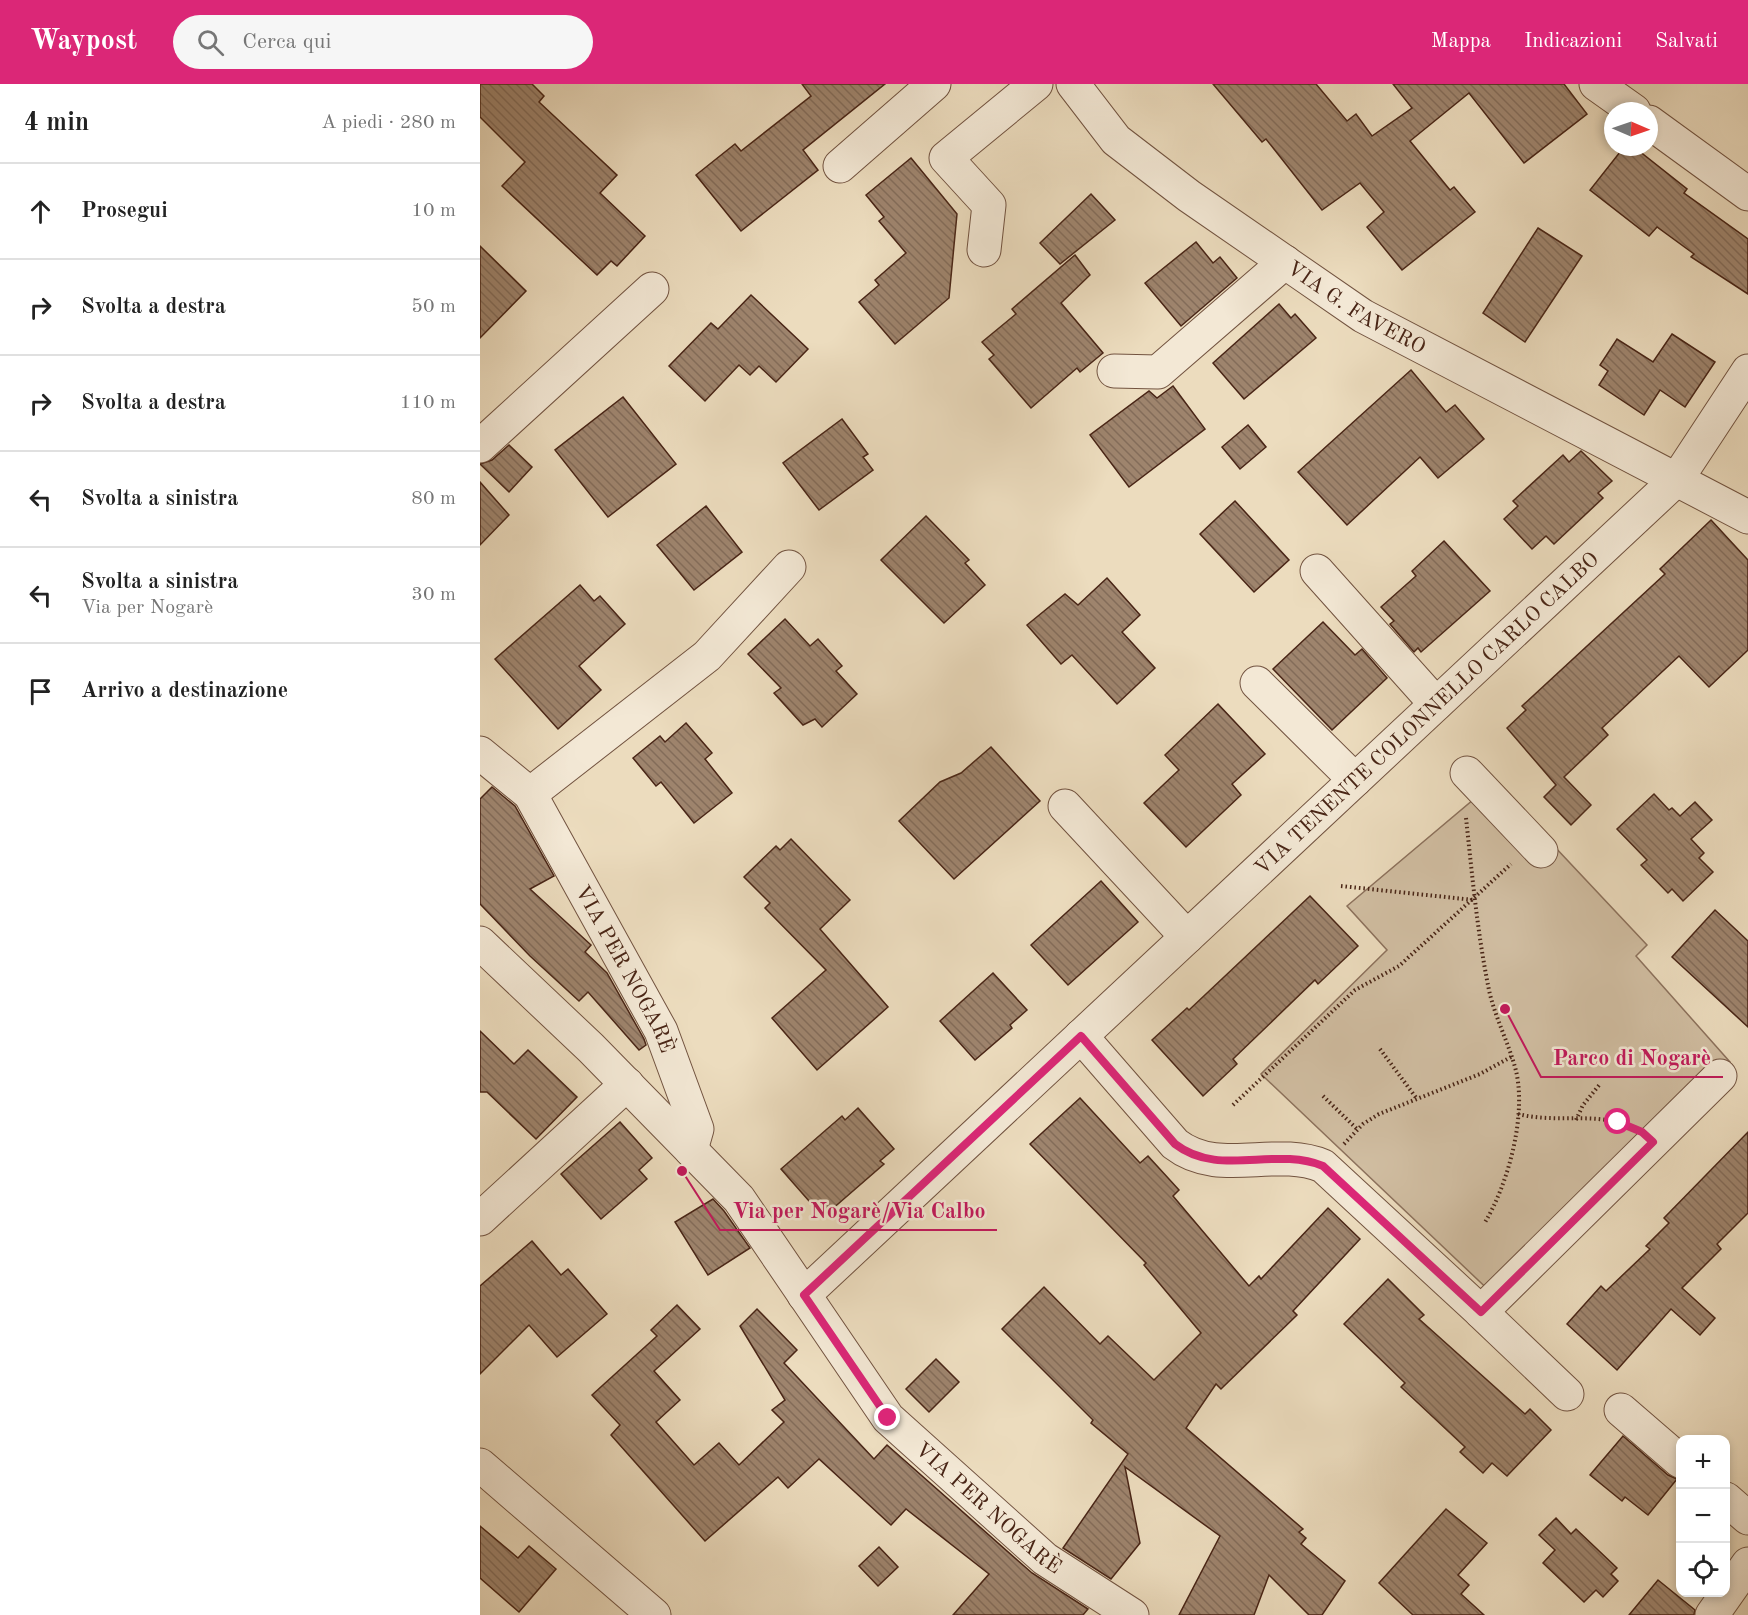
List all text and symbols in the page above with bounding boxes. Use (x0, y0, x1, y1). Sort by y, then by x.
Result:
search box (173, 15, 593, 69)
icon: search (194, 26, 227, 59)
text: Waypost (30, 28, 137, 56)
text: Cerca qui (242, 31, 331, 53)
text: Mappa (1431, 31, 1491, 52)
text: Indicazioni (1524, 31, 1622, 52)
text: Salvati (1655, 31, 1718, 52)
north arrow (1604, 102, 1658, 156)
text: 4 min (24, 110, 89, 136)
text: A piedi · 280 m (321, 113, 456, 133)
icon: ahead (24, 195, 57, 228)
text: Prosegui (81, 200, 168, 222)
text: 10 m (411, 201, 456, 221)
street label: VIA G. FAVERO (1283, 258, 1429, 359)
icon: right (24, 291, 57, 324)
text: Svolta a destra (81, 296, 226, 318)
text: 50 m (411, 297, 456, 317)
icon: right (24, 387, 57, 420)
text: Svolta a destra (81, 392, 226, 414)
text: 110 m (400, 393, 456, 413)
icon: left (24, 483, 57, 516)
text: Svolta a sinistra (81, 488, 239, 510)
text: 80 m (411, 489, 456, 509)
street label: VIA TENENTE COLONNELLO CARLO CALBO (1251, 549, 1604, 880)
text: Svolta a sinistra (81, 571, 239, 593)
icon: left (24, 579, 57, 612)
text: 30 m (411, 585, 456, 605)
text: Via per Nogarè (81, 598, 213, 618)
icon: arrive (24, 675, 57, 708)
text: Arrivo a destinazione (81, 680, 288, 702)
street label: VIA PER NOGARÈ (571, 882, 681, 1056)
callout: Parco di Nogarè (1541, 1037, 1723, 1077)
text: Parco di Nogarè (1553, 1048, 1711, 1070)
route start (1604, 1108, 1630, 1134)
callout: Via per Nogarè/Via Calbo (720, 1190, 997, 1230)
text: Via per Nogarè/Via Calbo (732, 1201, 986, 1223)
route end (874, 1404, 900, 1430)
map controls (1676, 1435, 1730, 1597)
button: + (1676, 1435, 1730, 1489)
street label: VIA PER NOGARÈ (911, 1439, 1067, 1579)
button: − (1676, 1489, 1730, 1543)
button: locate (1676, 1543, 1730, 1597)

